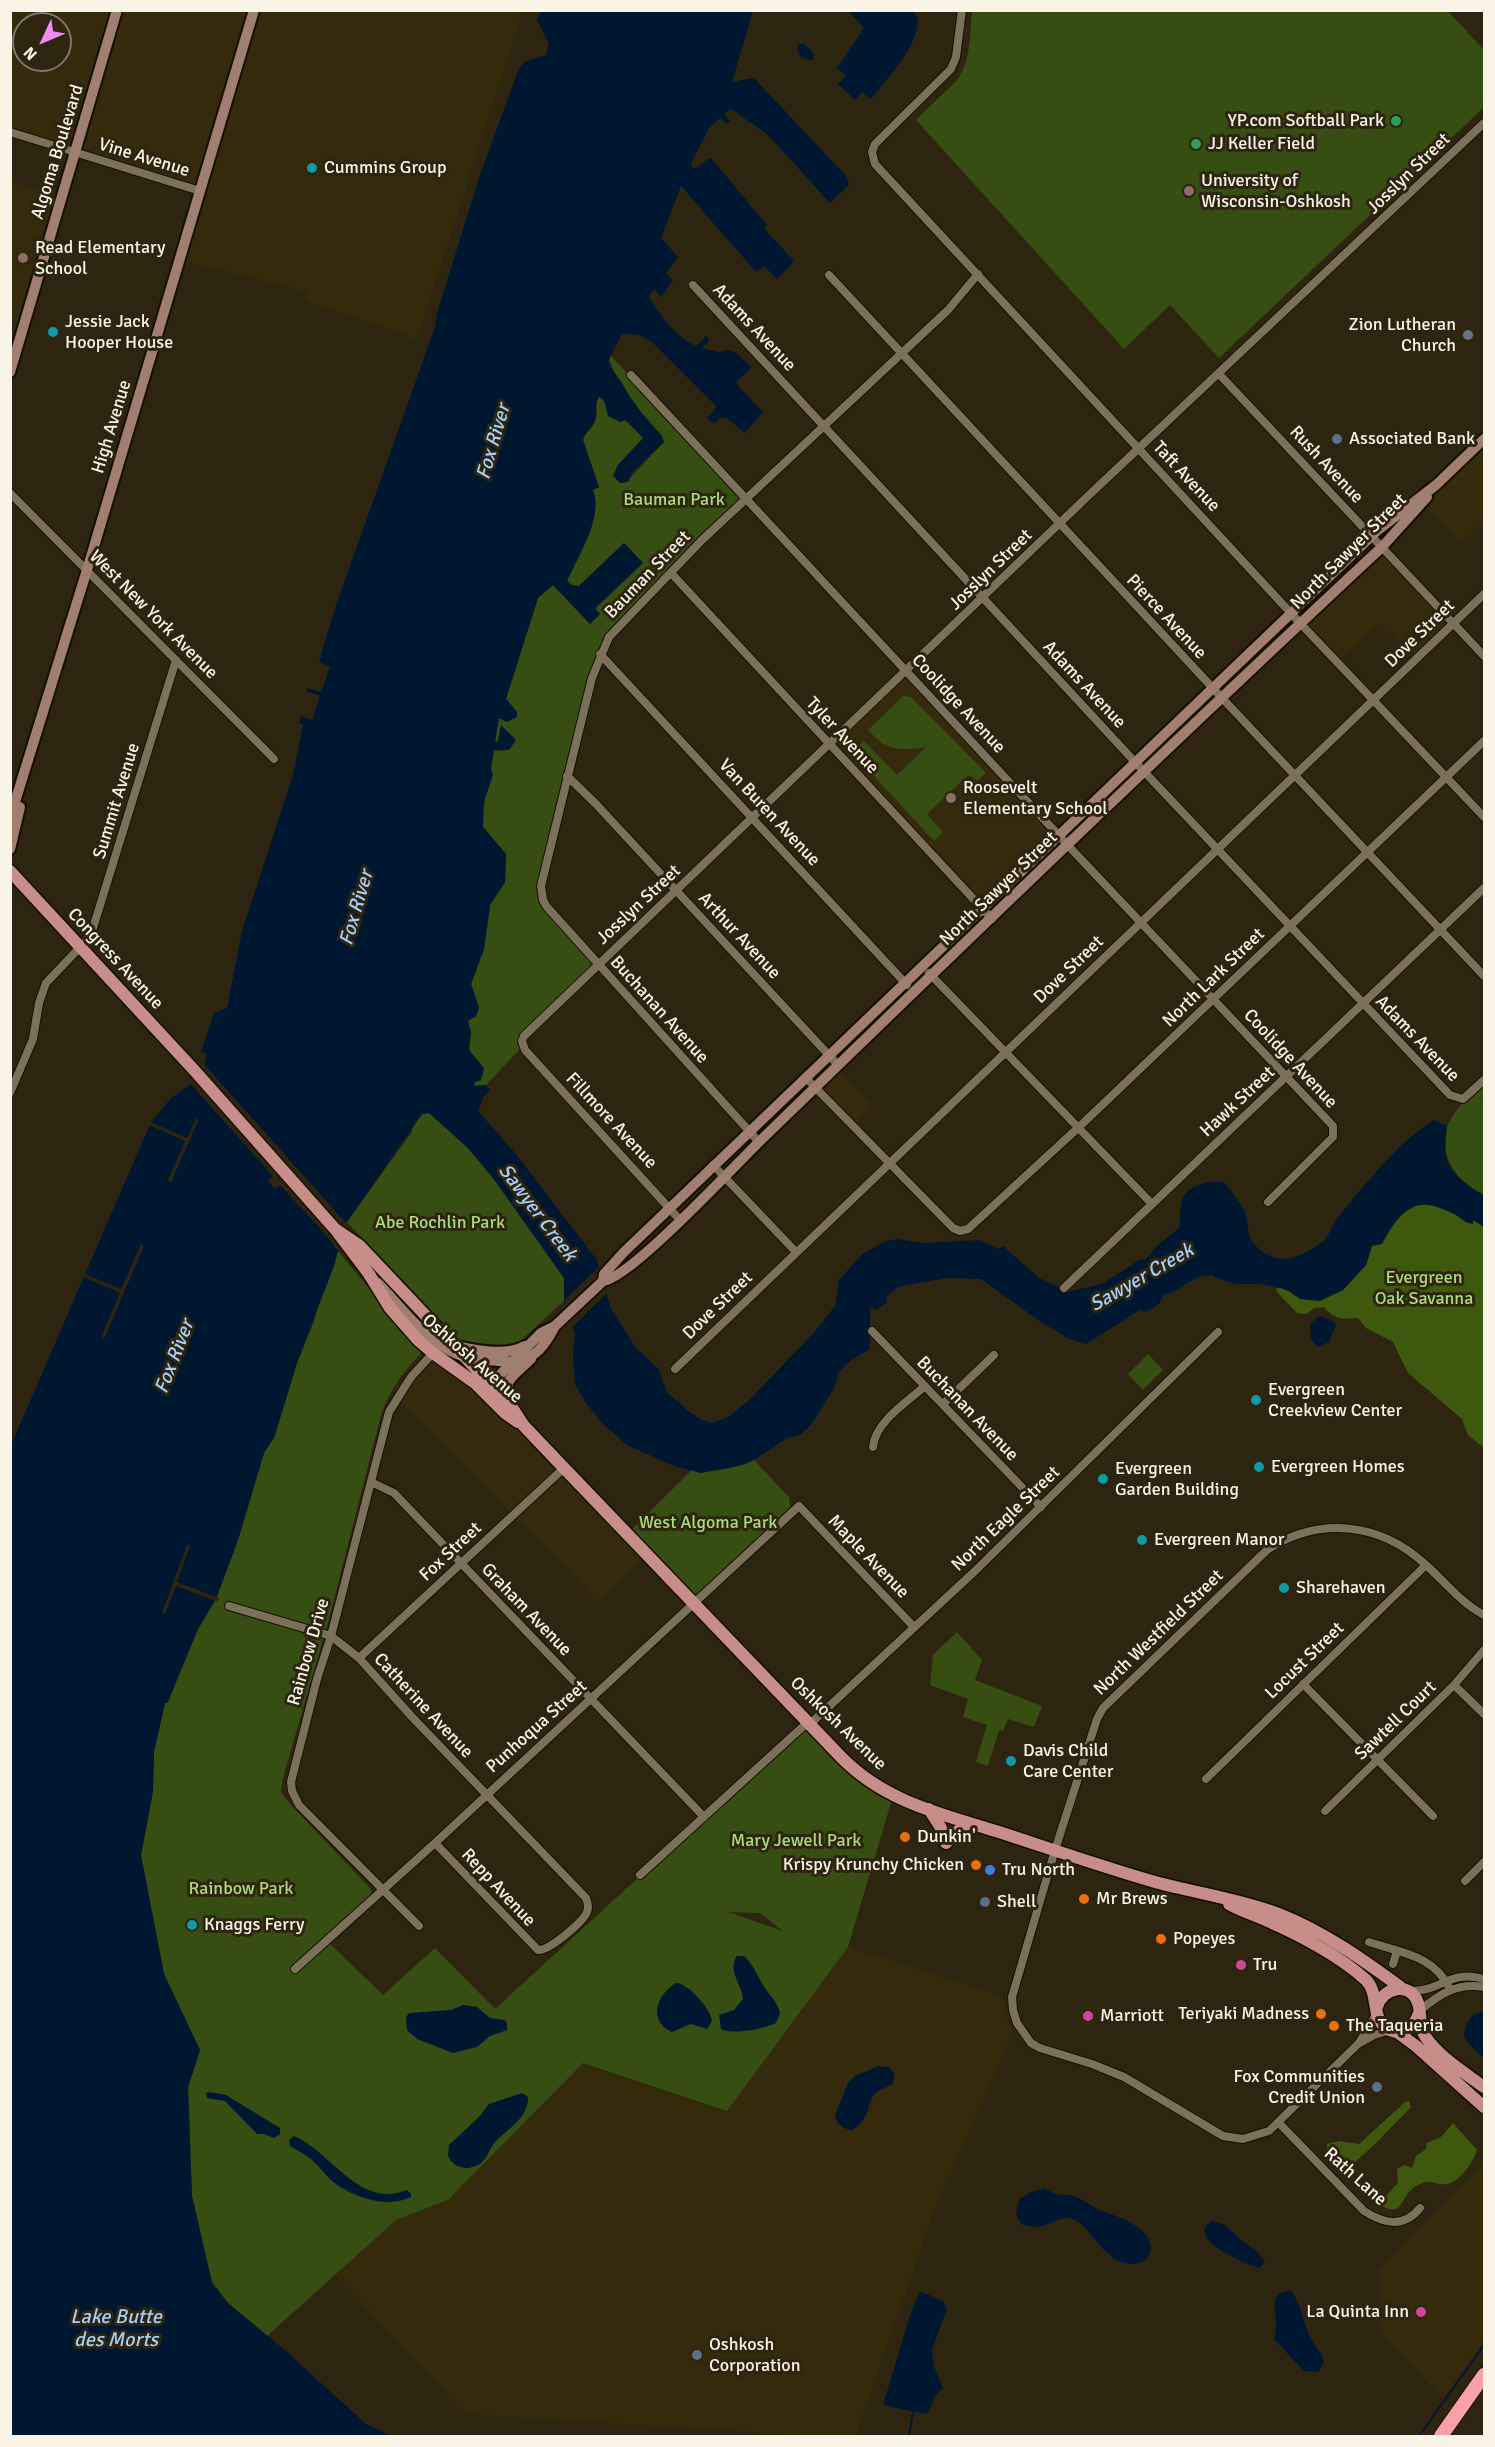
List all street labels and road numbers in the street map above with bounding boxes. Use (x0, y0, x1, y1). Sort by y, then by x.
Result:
street label: Algoma Boulevard (27, 82, 89, 222)
street label: Josslyn Street (1363, 129, 1455, 219)
street label: Vine Avenue (96, 134, 192, 182)
street label: Adams Avenue (708, 280, 800, 376)
street label: High Avenue (88, 378, 136, 476)
street label: Rush Avenue (1285, 422, 1367, 508)
street label: Taft Avenue (1148, 437, 1224, 517)
street label: North Sawyer Street (1286, 489, 1412, 615)
street label: Josslyn Street (945, 525, 1037, 615)
street label: Bauman Street (601, 526, 695, 624)
street label: West New York Avenue (84, 546, 222, 684)
street label: Pierce Avenue (1121, 570, 1211, 664)
street label: Dove Street (1381, 595, 1459, 673)
street label: Adams Avenue (1038, 637, 1130, 733)
street label: Coolidge Avenue (907, 650, 1009, 758)
street label: Tyler Avenue (801, 693, 883, 779)
street label: Summit Avenue (89, 741, 145, 861)
street label: Van Buren Avenue (714, 755, 824, 871)
street label: North Sawyer Street (936, 827, 1062, 951)
street label: Josslyn Street (592, 860, 686, 950)
street label: Arthur Avenue (693, 888, 785, 984)
street label: Congress Avenue (63, 904, 167, 1014)
street label: North Lark Street (1158, 924, 1270, 1032)
street label: Dove Street (1030, 931, 1108, 1009)
street label: Buchanan Avenue (605, 952, 713, 1068)
street label: Adams Avenue (1370, 991, 1464, 1087)
street label: Coolidge Avenue (1239, 1005, 1341, 1113)
street label: Hawk Street (1196, 1062, 1280, 1142)
street label: Fillmore Avenue (561, 1068, 661, 1174)
street label: Dove Street (679, 1267, 757, 1345)
street label: Oshkosh Avenue (418, 1310, 526, 1408)
street label: Buchanan Avenue (912, 1352, 1022, 1466)
street label: North Eagle Street (947, 1462, 1065, 1576)
street label: Maple Avenue (823, 1511, 913, 1603)
street label: Fox Street (415, 1518, 487, 1586)
street label: Graham Avenue (476, 1559, 576, 1661)
street label: North Westfield Street (1090, 1566, 1228, 1700)
street label: Rainbow Drive (283, 1596, 335, 1708)
street label: Locust Street (1261, 1618, 1349, 1704)
street label: Catherine Avenue (369, 1649, 477, 1763)
street label: Oshkosh Avenue (785, 1673, 891, 1775)
street label: Punhoqua Street (482, 1676, 592, 1778)
street label: Sawtell Court (1351, 1677, 1441, 1765)
street label: Repp Avenue (456, 1844, 540, 1932)
street label: Rath Lane (1319, 2143, 1391, 2211)

